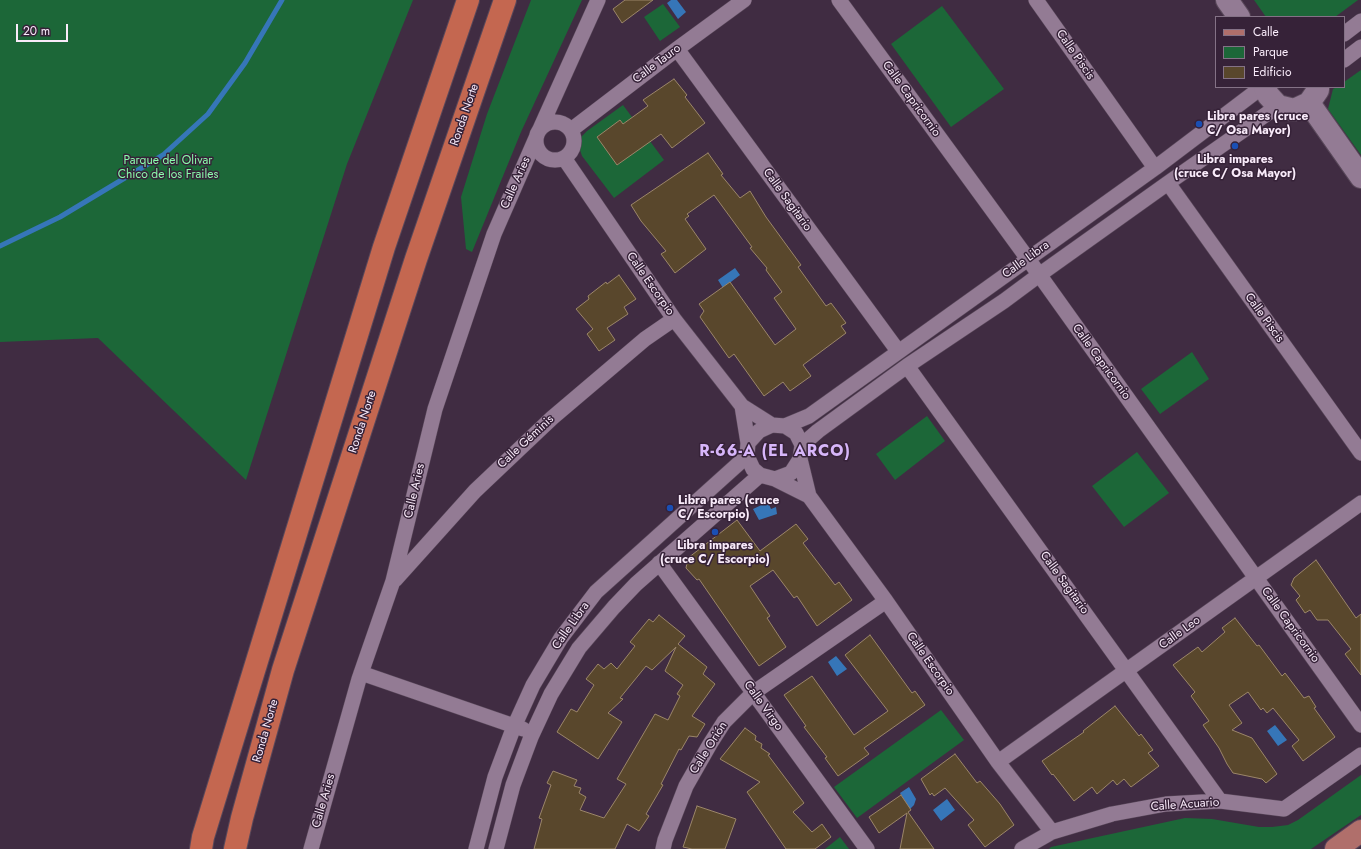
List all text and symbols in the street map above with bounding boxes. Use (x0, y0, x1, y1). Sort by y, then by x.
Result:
scale bar (18, 16, 70, 42)
legend (1215, 16, 1345, 88)
text: 20 m (23, 22, 50, 40)
text: Calle (1253, 23, 1279, 41)
street label: Calle Piscis (1053, 27, 1097, 83)
street label: Calle Tauro (630, 41, 684, 87)
text: Parque (1253, 43, 1288, 61)
street label: Calle Capricornio (879, 58, 943, 140)
text: Edificio (1253, 63, 1292, 81)
street label: Ronda Norte (448, 82, 482, 148)
place label: Libra pares (cruce C/ Osa Mayor) (1207, 110, 1308, 138)
marker: Libra pares (cruce C/ Osa Mayor) (1194, 119, 1204, 129)
marker: Libra impares (cruce C/ Osa Mayor) (1230, 141, 1240, 151)
place label: Libra impares (cruce C/ Osa Mayor) (1174, 153, 1296, 181)
park label: Parque del Olivar Chico de los Frailes (118, 154, 218, 182)
street label: Calle Aries (498, 155, 534, 211)
street label: Calle Sagitario (759, 166, 815, 234)
street label: Calle Libra (1000, 238, 1052, 282)
street label: Calle Escorpio (623, 250, 677, 318)
street label: Calle Piscis (1241, 291, 1287, 345)
street label: Calle Capricornio (1069, 321, 1133, 403)
street label: Ronda Norte (346, 389, 380, 455)
street label: Calle Géminis (495, 412, 557, 472)
district label: R-66-A (EL ARCO) (699, 442, 851, 462)
street label: Calle Aries (402, 462, 428, 520)
place label: Libra pares (cruce C/ Escorpio) (678, 494, 779, 522)
marker: Libra pares (cruce C/ Escorpio) (665, 503, 675, 513)
marker: Libra impares (cruce C/ Escorpio) (710, 527, 720, 537)
place label: Libra impares (cruce C/ Escorpio) (660, 539, 770, 567)
street label: Calle Sagitario (1036, 549, 1092, 617)
street label: Calle Capricornio (1258, 584, 1322, 666)
street label: Calle Libra (549, 600, 593, 652)
street label: Calle Leo (1157, 613, 1203, 653)
street label: Calle Escorpio (903, 630, 957, 698)
street label: Calle Virgo (740, 678, 786, 734)
street label: Ronda Norte (250, 698, 282, 764)
street label: Calle Orión (687, 719, 731, 777)
street label: Calle Aries (309, 772, 339, 830)
street label: Calle Acuario (1150, 795, 1220, 815)

